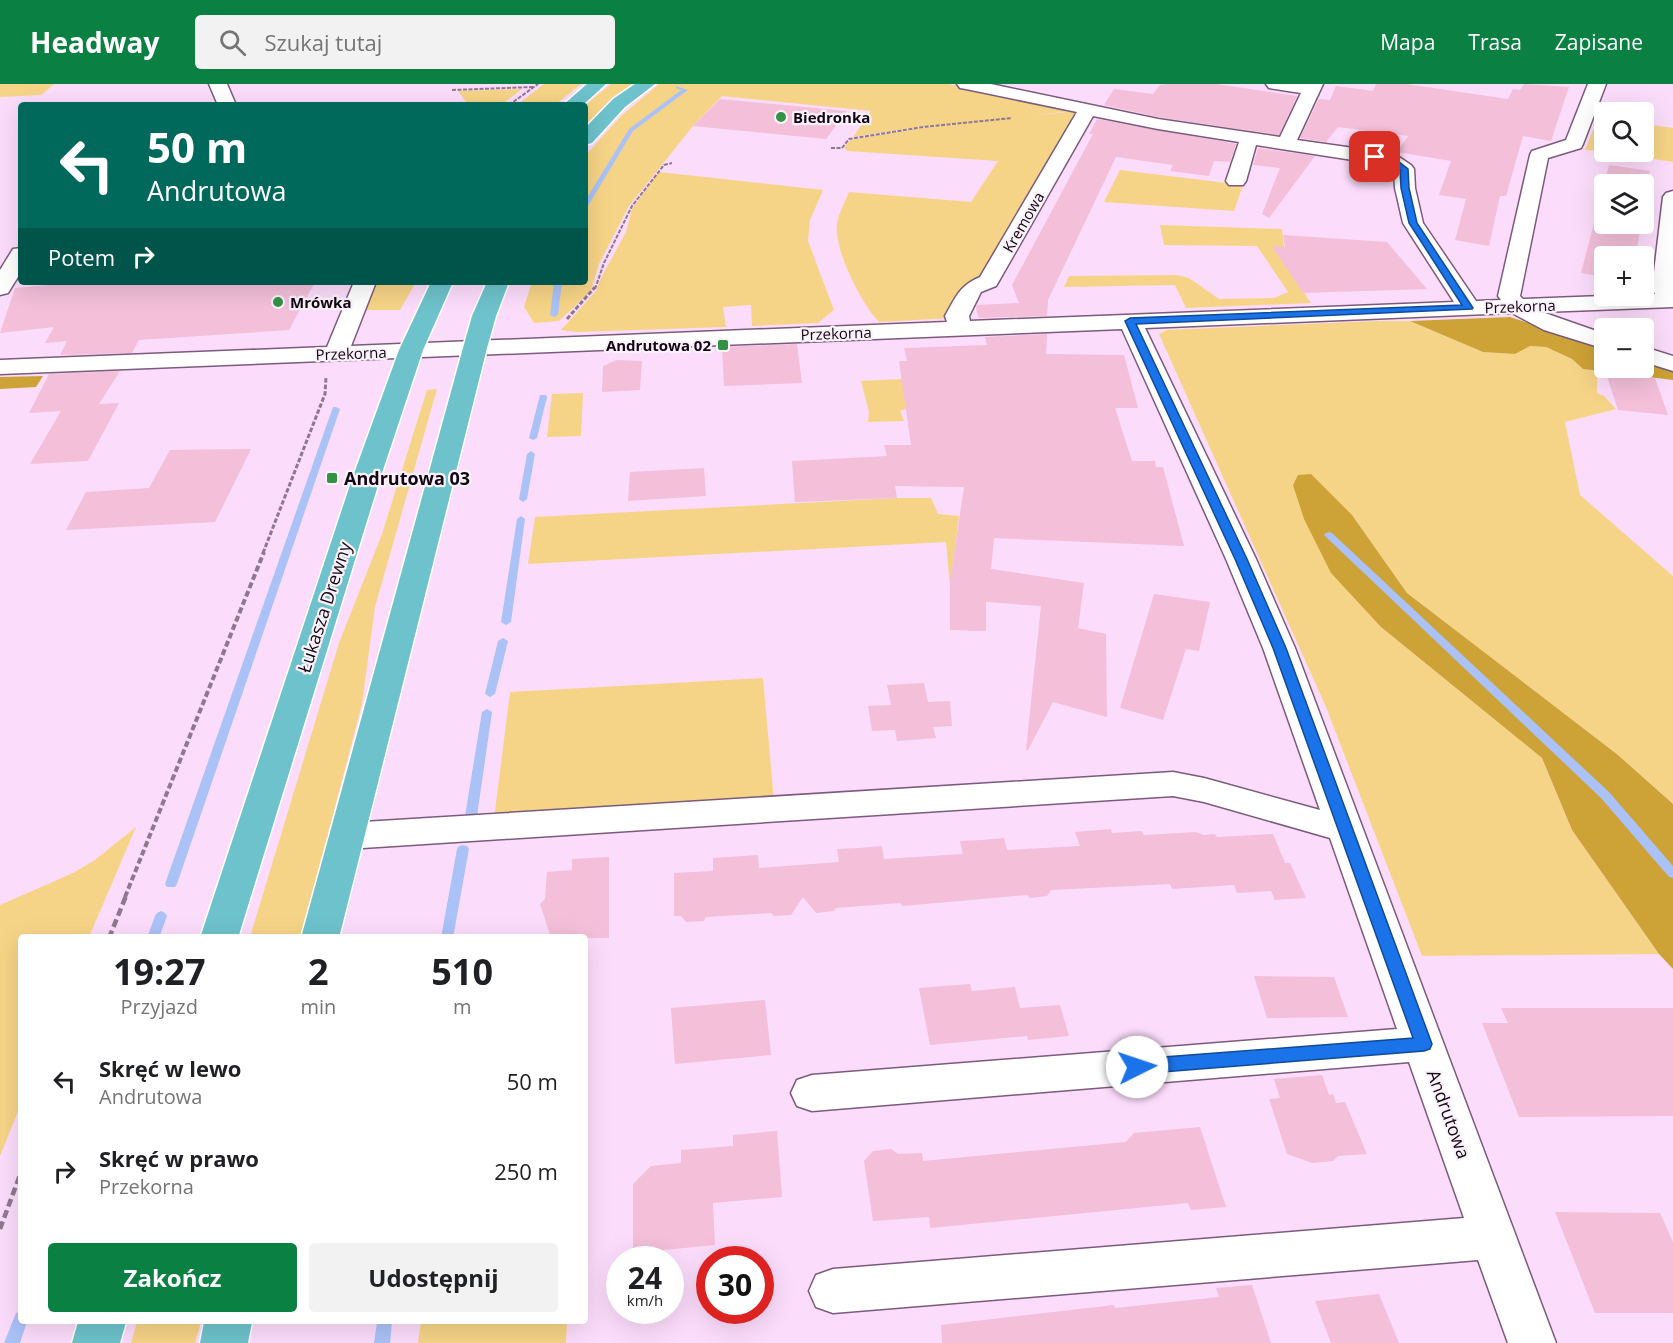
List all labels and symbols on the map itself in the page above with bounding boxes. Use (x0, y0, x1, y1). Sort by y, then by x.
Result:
place label: Biedronka (793, 107, 870, 127)
marker: Biedronka (774, 110, 788, 124)
pin (1349, 131, 1400, 182)
street label: Kremowa (998, 188, 1048, 256)
place label: Mrówka (290, 292, 351, 312)
marker: Mrówka (271, 295, 285, 309)
street label: Przekorna (1484, 295, 1556, 317)
street label: Przekorna (800, 322, 872, 344)
place label: Andrutowa 02 (606, 335, 711, 355)
marker: Andrutowa 02 (716, 338, 730, 352)
street label: Przekorna (315, 342, 387, 364)
place label: Andrutowa 03 (344, 466, 470, 490)
marker: Andrutowa 03 (325, 471, 339, 485)
street label: Łukasza Drewny (292, 538, 357, 675)
position arrow (1105, 1035, 1169, 1099)
street label: Andrutowa (1422, 1066, 1476, 1162)
speed limit sign: 30 (696, 1246, 774, 1324)

